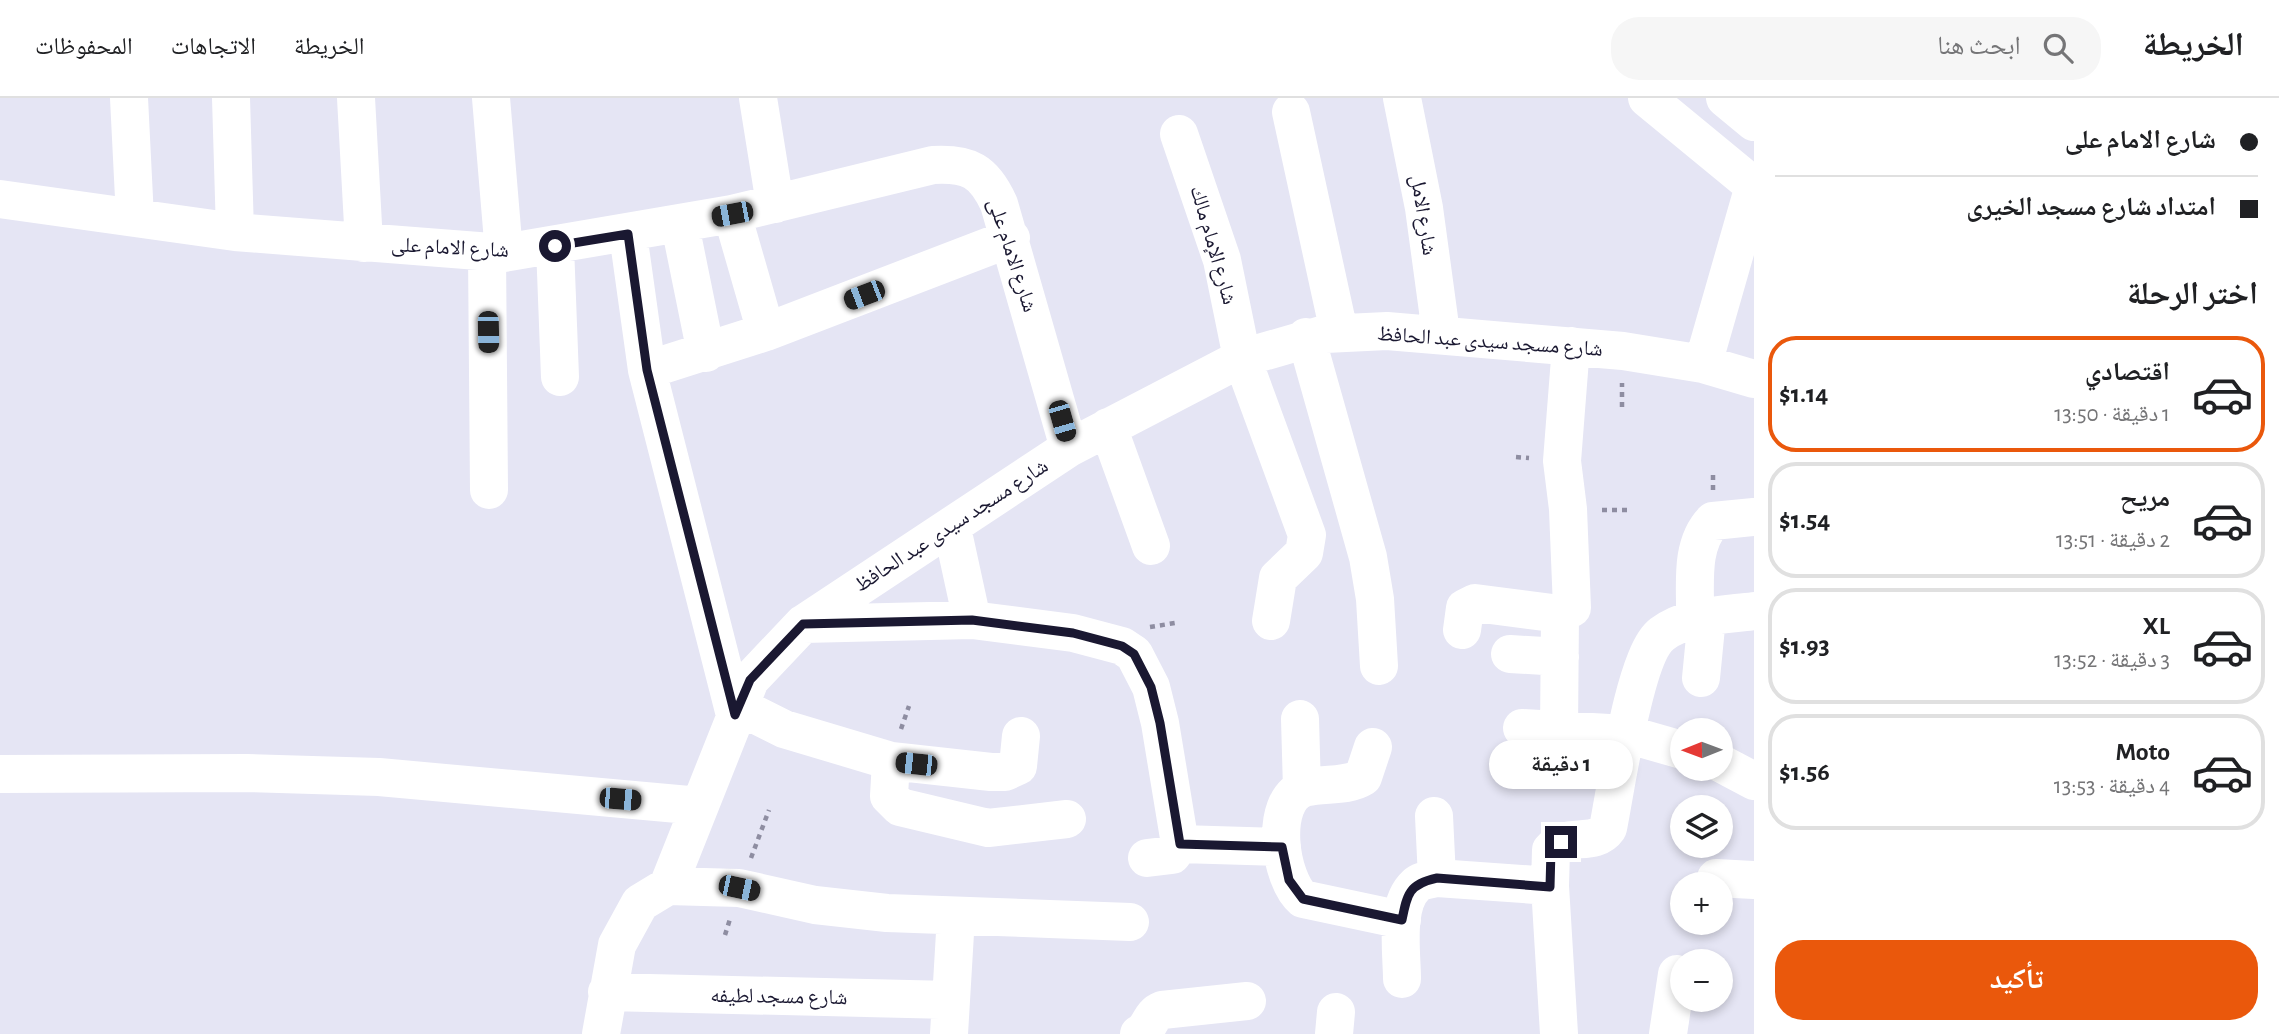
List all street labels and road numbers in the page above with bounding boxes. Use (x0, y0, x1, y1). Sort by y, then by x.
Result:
street label: شارع الامل (1405, 173, 1440, 257)
street label: شارع الإمام مالك (1184, 183, 1241, 308)
street label: شارع الامام على (981, 196, 1041, 315)
street label: شارع الامام على (390, 234, 509, 264)
street label: شارع مسجد سيدى عبد الحافظ (1376, 323, 1603, 362)
street label: شارع مسجد سيدى عبد الحافظ (851, 455, 1053, 597)
street label: شارع مسجد لطيفه (710, 985, 848, 1010)

